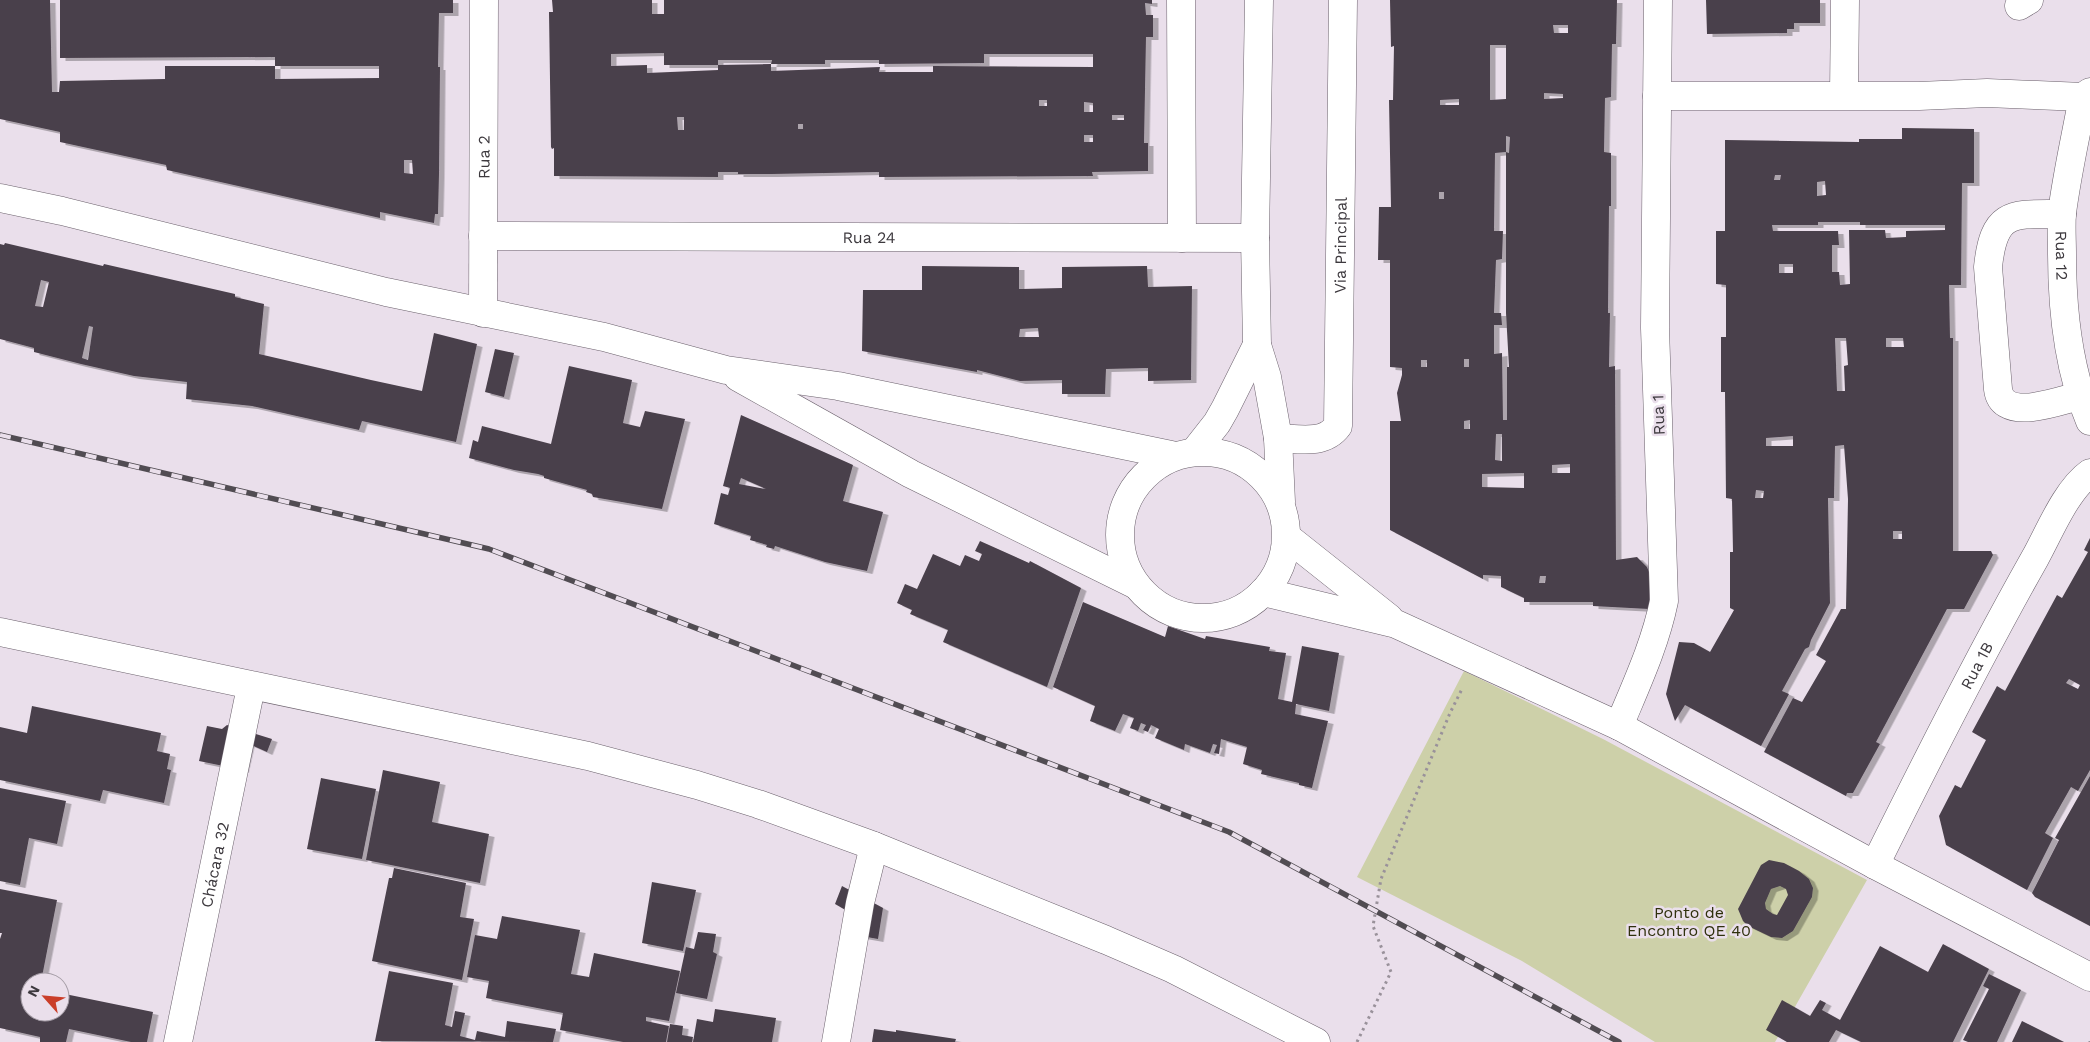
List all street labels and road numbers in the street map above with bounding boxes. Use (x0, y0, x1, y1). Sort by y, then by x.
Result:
street label: Rua 2 (474, 135, 494, 179)
street label: Via Principal (1331, 197, 1351, 294)
street label: Rua 24 (842, 228, 896, 247)
street label: Rua 12 (2052, 230, 2071, 281)
street label: Rua 1 (1648, 394, 1669, 436)
street label: Rua 1B (1957, 639, 1997, 693)
street label: Chácara 32 (197, 820, 233, 909)

